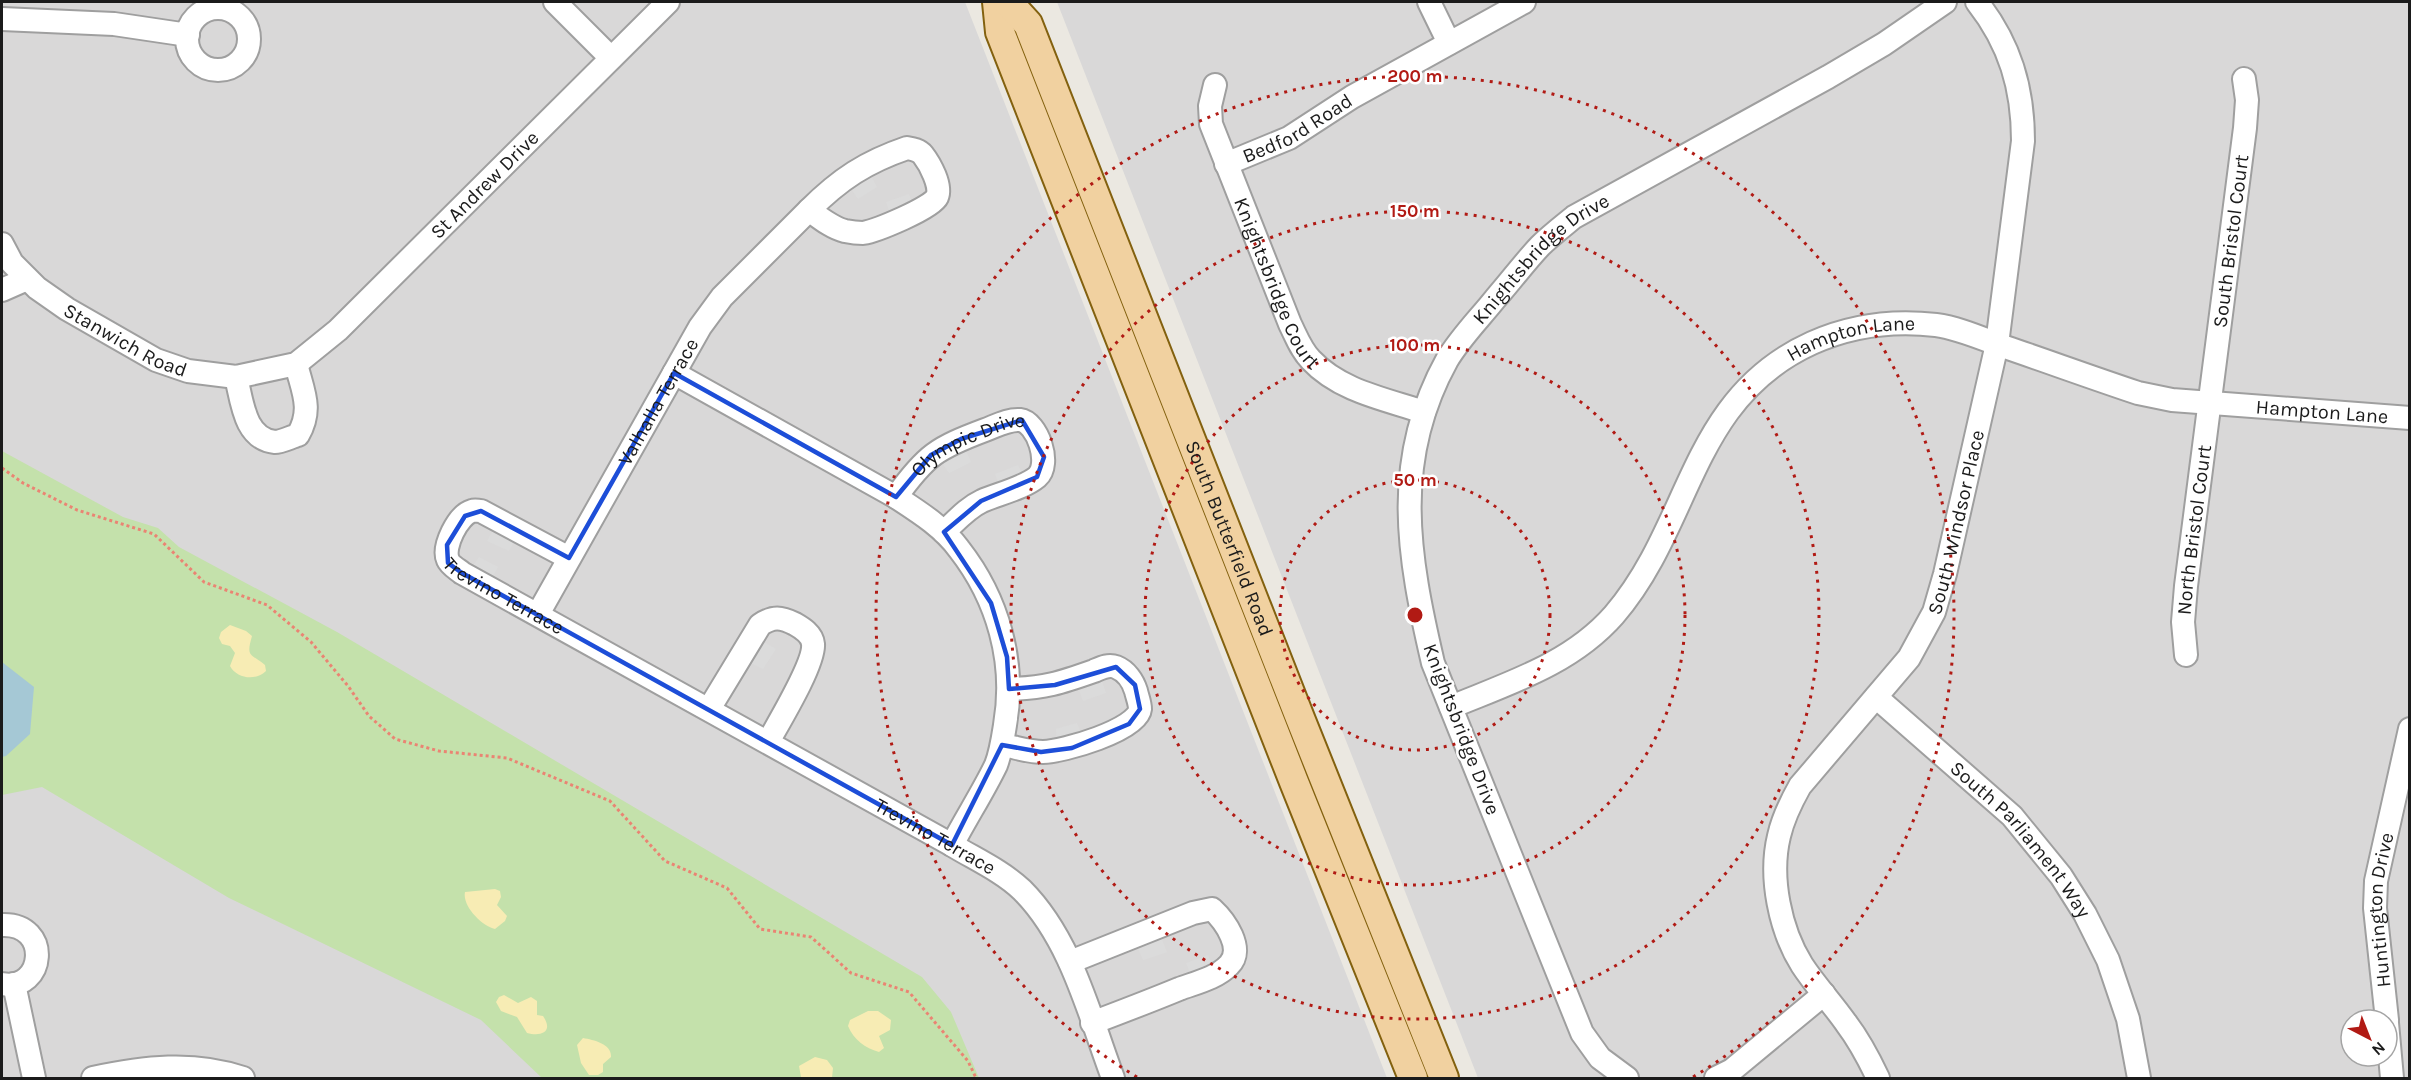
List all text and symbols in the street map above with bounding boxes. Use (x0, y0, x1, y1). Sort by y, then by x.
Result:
text: 200 m (1387, 65, 1443, 87)
street label: Bedford Road (1239, 89, 1357, 168)
street label: St Andrew Drive (426, 126, 544, 244)
street label: South Bristol Court (2208, 153, 2254, 329)
street label: Knightsbridge Drive (1468, 189, 1613, 329)
street label: Knightsbridge Court (1229, 194, 1325, 375)
text: 150 m (1390, 200, 1440, 222)
street label: Stanwich Road (60, 299, 190, 382)
street label: Hampton Lane (1783, 312, 1915, 366)
street label: Valhalla Terrace (613, 334, 703, 469)
text: 100 m (1390, 334, 1440, 356)
street label: Hampton Lane (2255, 395, 2389, 428)
street label: Olympic Drive (906, 408, 1027, 481)
street label: South Windsor Place (1923, 428, 1989, 617)
street label: South Butterfield Road (1180, 437, 1278, 639)
street label: North Bristol Court (2173, 443, 2216, 616)
text: 50 m (1393, 469, 1437, 491)
street label: Trevino Terrace (438, 553, 568, 639)
centre of rings (1405, 605, 1425, 625)
street label: Knightsbridge Drive (1418, 640, 1505, 818)
street label: South Parliament Way (1945, 756, 2095, 922)
street label: Trevino Terrace (871, 794, 1000, 879)
street label: Huntington Drive (2364, 830, 2399, 989)
north arrow (2339, 1008, 2399, 1068)
text: N (2368, 1038, 2389, 1060)

